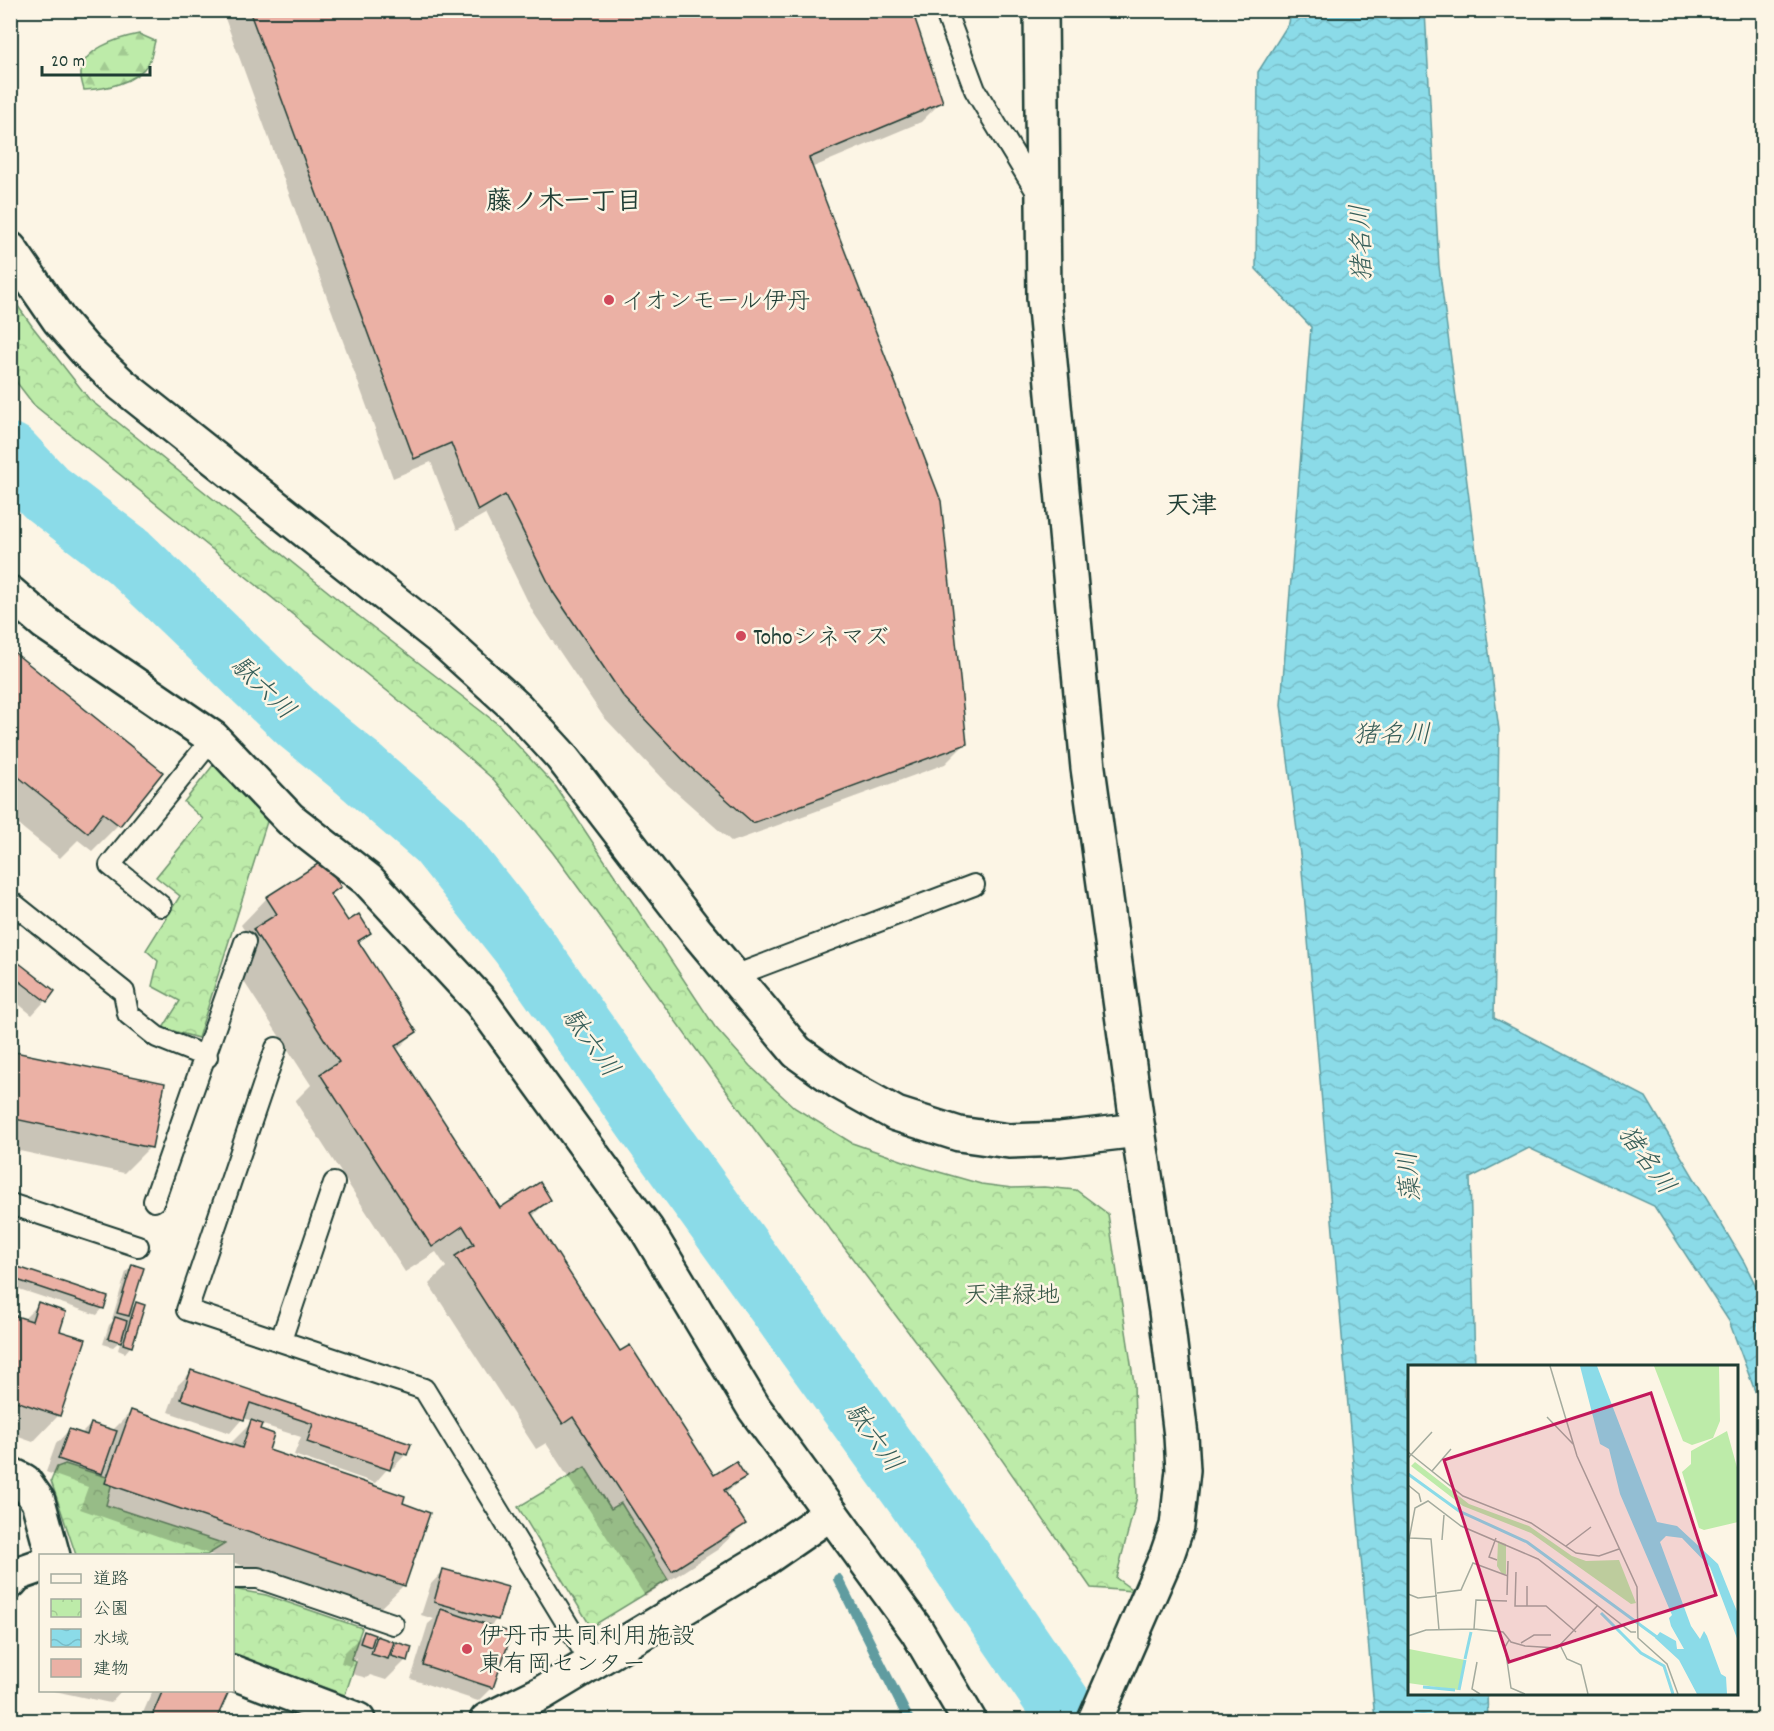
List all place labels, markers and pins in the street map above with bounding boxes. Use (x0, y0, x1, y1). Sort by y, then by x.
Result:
place label: イオンモール伊丹 (621, 286, 811, 320)
marker: イオンモール伊丹 (602, 293, 616, 307)
place label: Tohoシネマズ (753, 622, 889, 656)
marker: Tohoシネマズ (734, 629, 748, 643)
place label: 伊丹市共同利用施設 東有岡センター (479, 1621, 695, 1683)
marker: 伊丹市共同利用施設 東有岡センター (460, 1642, 474, 1656)

